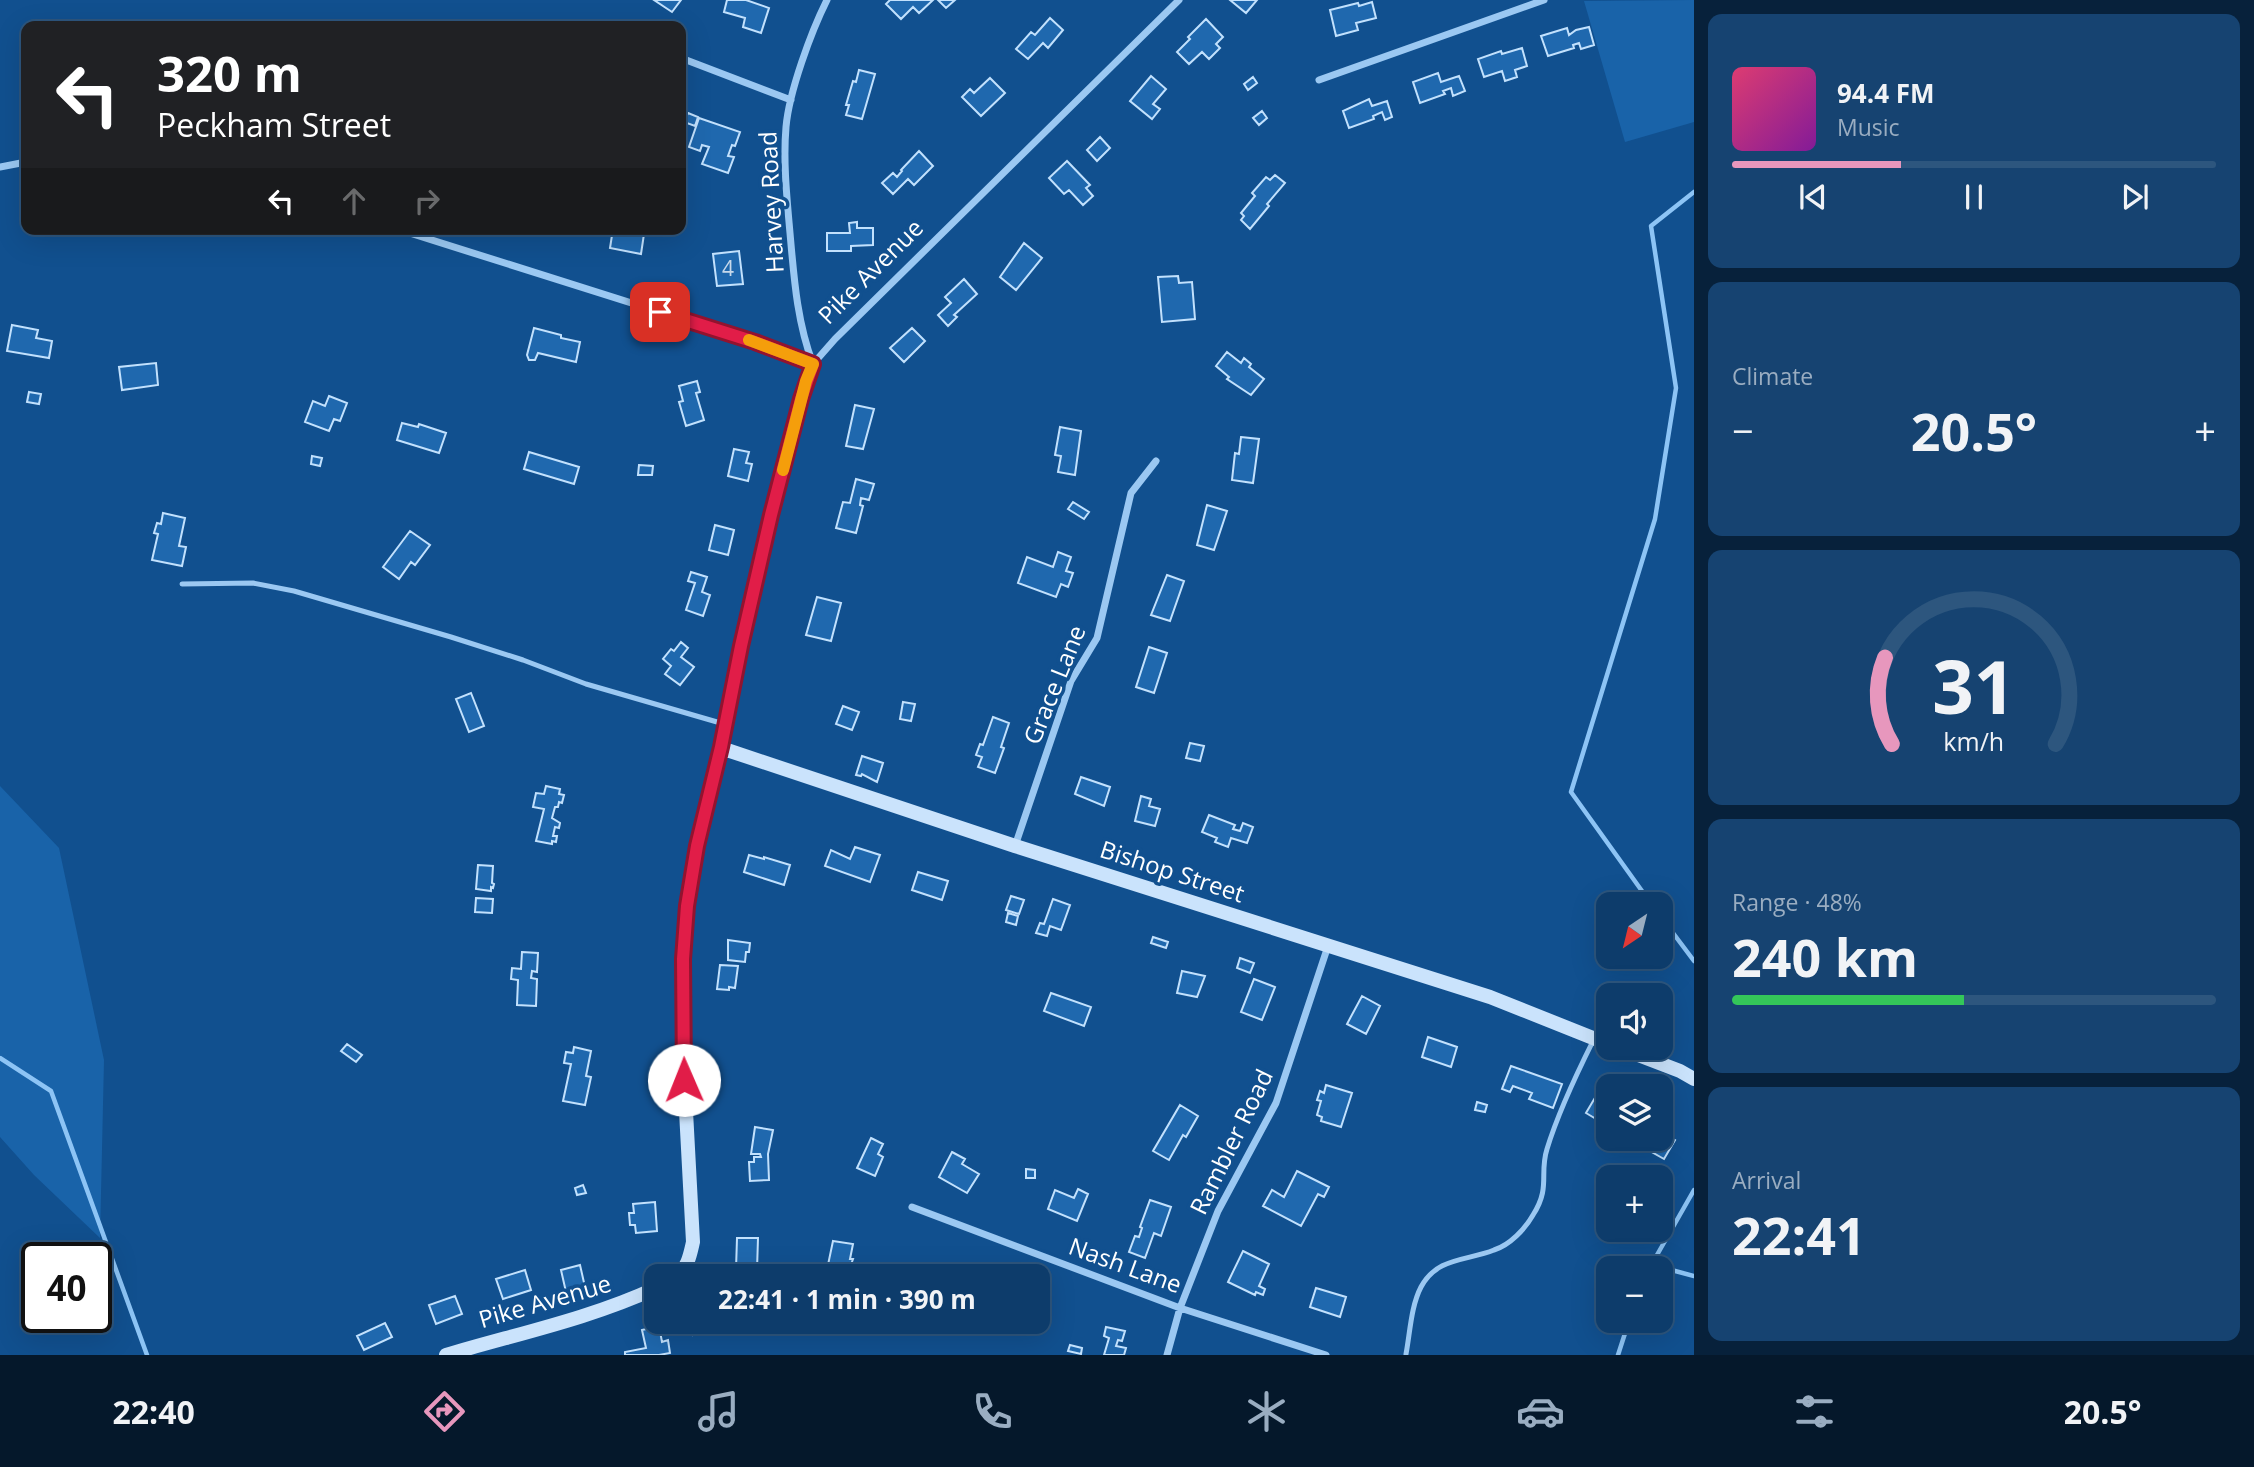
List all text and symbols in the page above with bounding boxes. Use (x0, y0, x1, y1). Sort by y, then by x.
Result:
text: 320 m (157, 40, 302, 106)
icon: left (42, 49, 133, 140)
text: 94.4 FM (1837, 75, 1935, 111)
text: Peckham Street (157, 103, 391, 146)
text: Music (1837, 111, 1900, 143)
street label: Harvey Road (750, 130, 791, 274)
icon: previous (1794, 178, 1832, 216)
icon: pause (1955, 178, 1993, 216)
icon: next (2116, 178, 2154, 216)
icon: left (262, 182, 300, 220)
icon: ahead (335, 182, 373, 220)
icon: right (408, 182, 446, 220)
street label: Pike Avenue (810, 211, 930, 331)
house number: 4 (722, 254, 734, 282)
pin (630, 282, 690, 342)
icon: arrive (641, 293, 679, 331)
text: Climate (1732, 360, 1813, 392)
text: 20.5° (1911, 395, 2037, 466)
text: − (1732, 404, 1754, 456)
text: + (2194, 404, 2216, 456)
street label: Grace Lane (1015, 620, 1092, 749)
text: 31 (1932, 636, 2016, 735)
text: km/h (1944, 723, 2004, 757)
street label: Bishop Street (1096, 832, 1249, 909)
text: Range · 48% (1732, 886, 1862, 918)
north arrow (1596, 892, 1673, 970)
map controls (1596, 892, 1673, 1333)
text: 240 km (1732, 921, 1918, 992)
button: sound (1596, 983, 1673, 1060)
position arrow (647, 1043, 721, 1117)
street label: Rambler Road (1181, 1063, 1280, 1220)
button: layers (1596, 1074, 1673, 1151)
text: Arrival (1732, 1164, 1801, 1196)
button: + (1596, 1165, 1673, 1242)
text: 22:41 (1732, 1199, 1866, 1270)
street label: Nash Lane (1064, 1229, 1187, 1300)
speed limit sign: 40 (21, 1242, 112, 1333)
button: − (1596, 1256, 1673, 1333)
street label: Pike Avenue (474, 1266, 615, 1335)
text: 22:41 · 1 min · 390 m (718, 1281, 976, 1317)
icon: directions (420, 1387, 469, 1436)
icon: music (694, 1387, 743, 1436)
icon: phone (968, 1387, 1017, 1436)
icon: climate (1242, 1387, 1291, 1436)
icon: car (1516, 1387, 1565, 1436)
icon: filters (1790, 1387, 1839, 1436)
text: 22:40 (112, 1390, 195, 1433)
text: 20.5° (2064, 1390, 2141, 1433)

